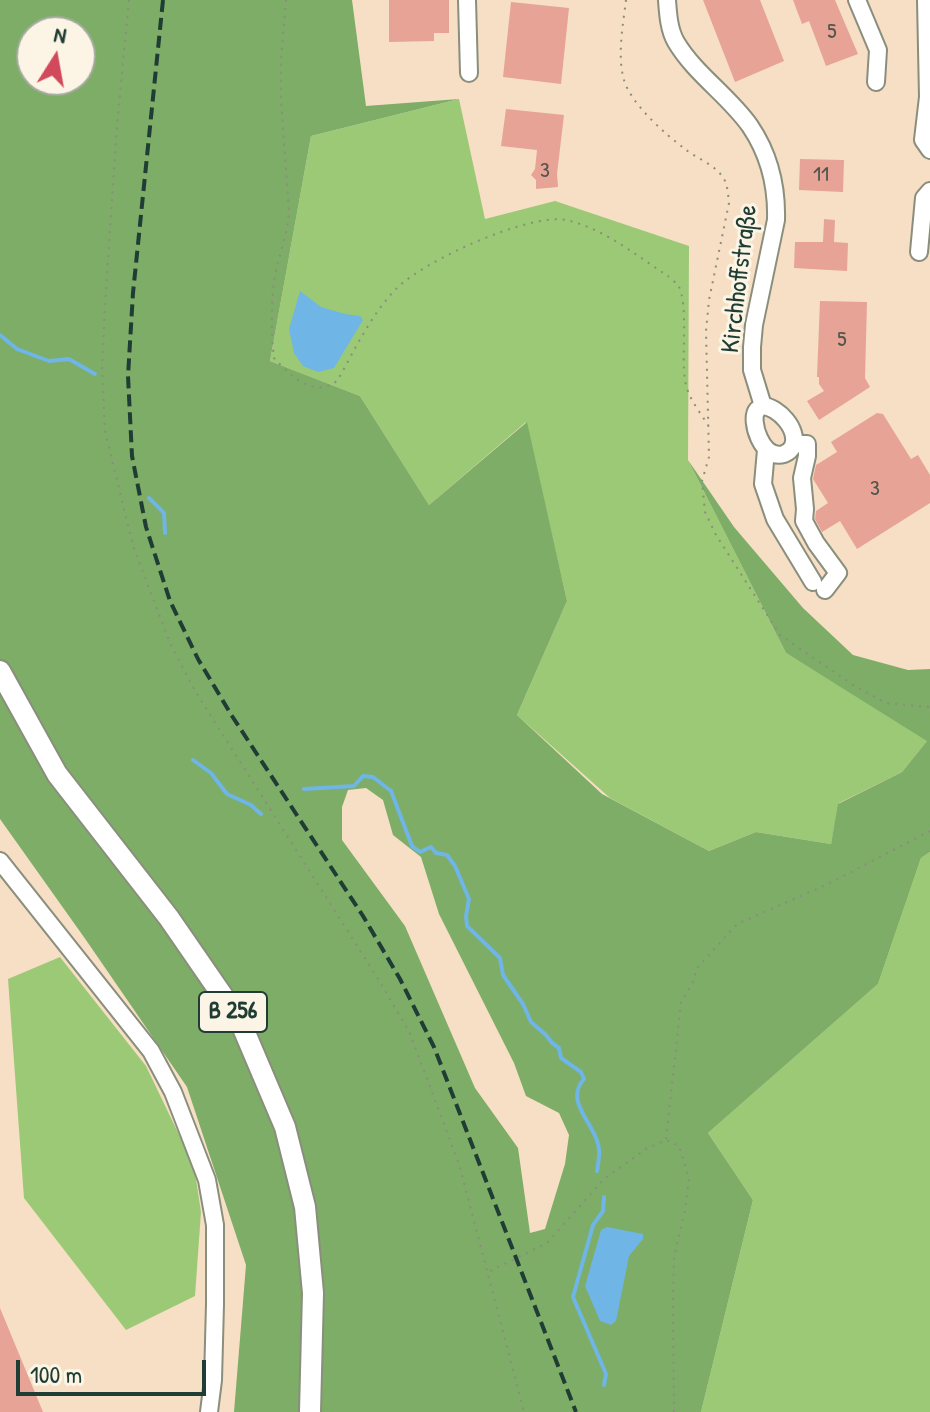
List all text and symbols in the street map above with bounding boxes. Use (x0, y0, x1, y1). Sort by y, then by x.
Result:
north arrow (16, 16, 96, 96)
text: N (52, 19, 69, 50)
house number: 5 (827, 19, 837, 45)
house number: 3 (540, 158, 550, 184)
house number: 11 (813, 162, 829, 188)
street label: Kirchhoffstraße (715, 203, 765, 355)
house number: 5 (837, 327, 847, 353)
house number: 3 (870, 476, 880, 502)
road number: B 256 (199, 992, 267, 1032)
scale bar (20, 1344, 210, 1394)
text: 100 m (30, 1358, 82, 1390)

